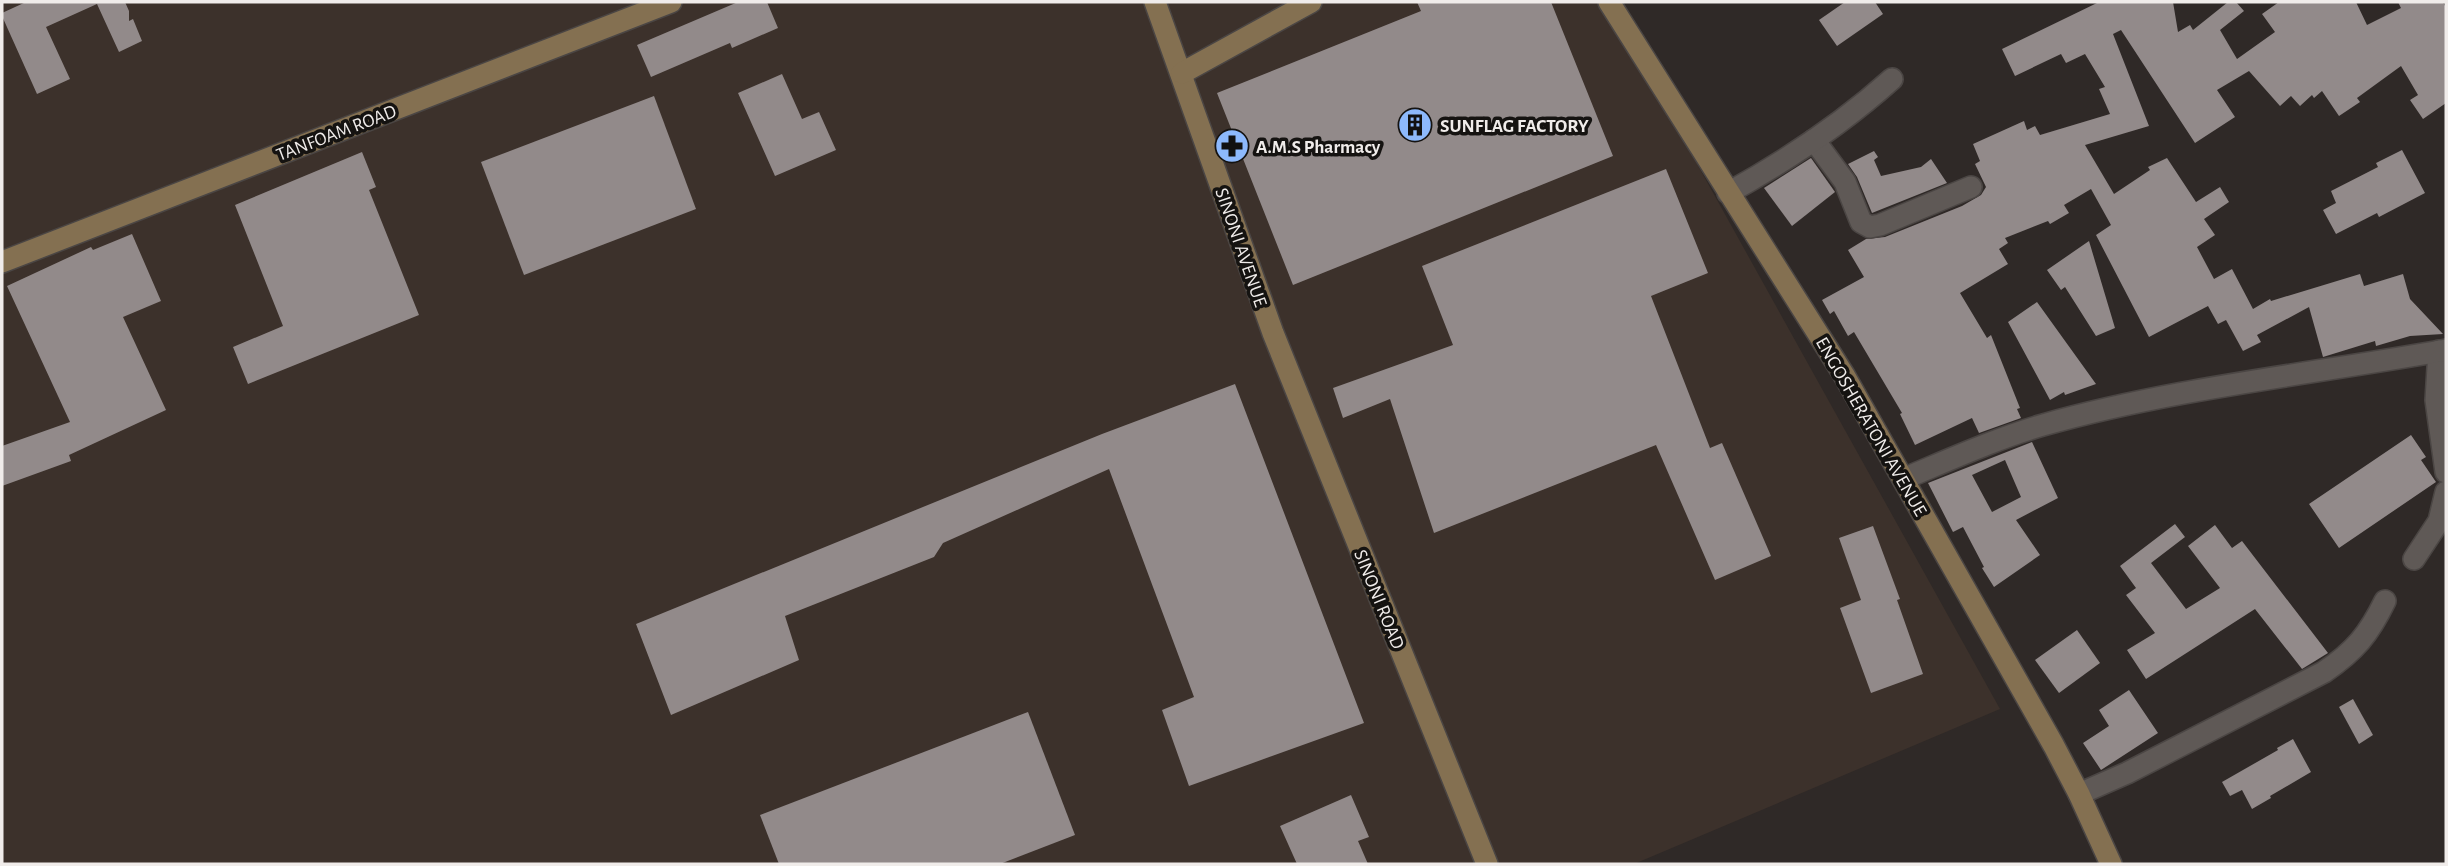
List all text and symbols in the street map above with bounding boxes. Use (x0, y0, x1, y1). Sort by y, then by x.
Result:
street label: TANFOAM ROAD (274, 102, 399, 165)
building icon: SUNFLAG FACTORY (1396, 106, 1434, 144)
place label: SUNFLAG FACTORY (1440, 117, 1589, 136)
pharmacy icon: A.M.S Pharmacy (1213, 127, 1251, 165)
place label: A.M.S Pharmacy (1256, 138, 1381, 157)
street label: SINONI AVENUE (1211, 186, 1270, 309)
street label: ENGOSHERATONI AVENUE (1812, 334, 1930, 519)
street label: SINONI ROAD (1350, 547, 1407, 652)

